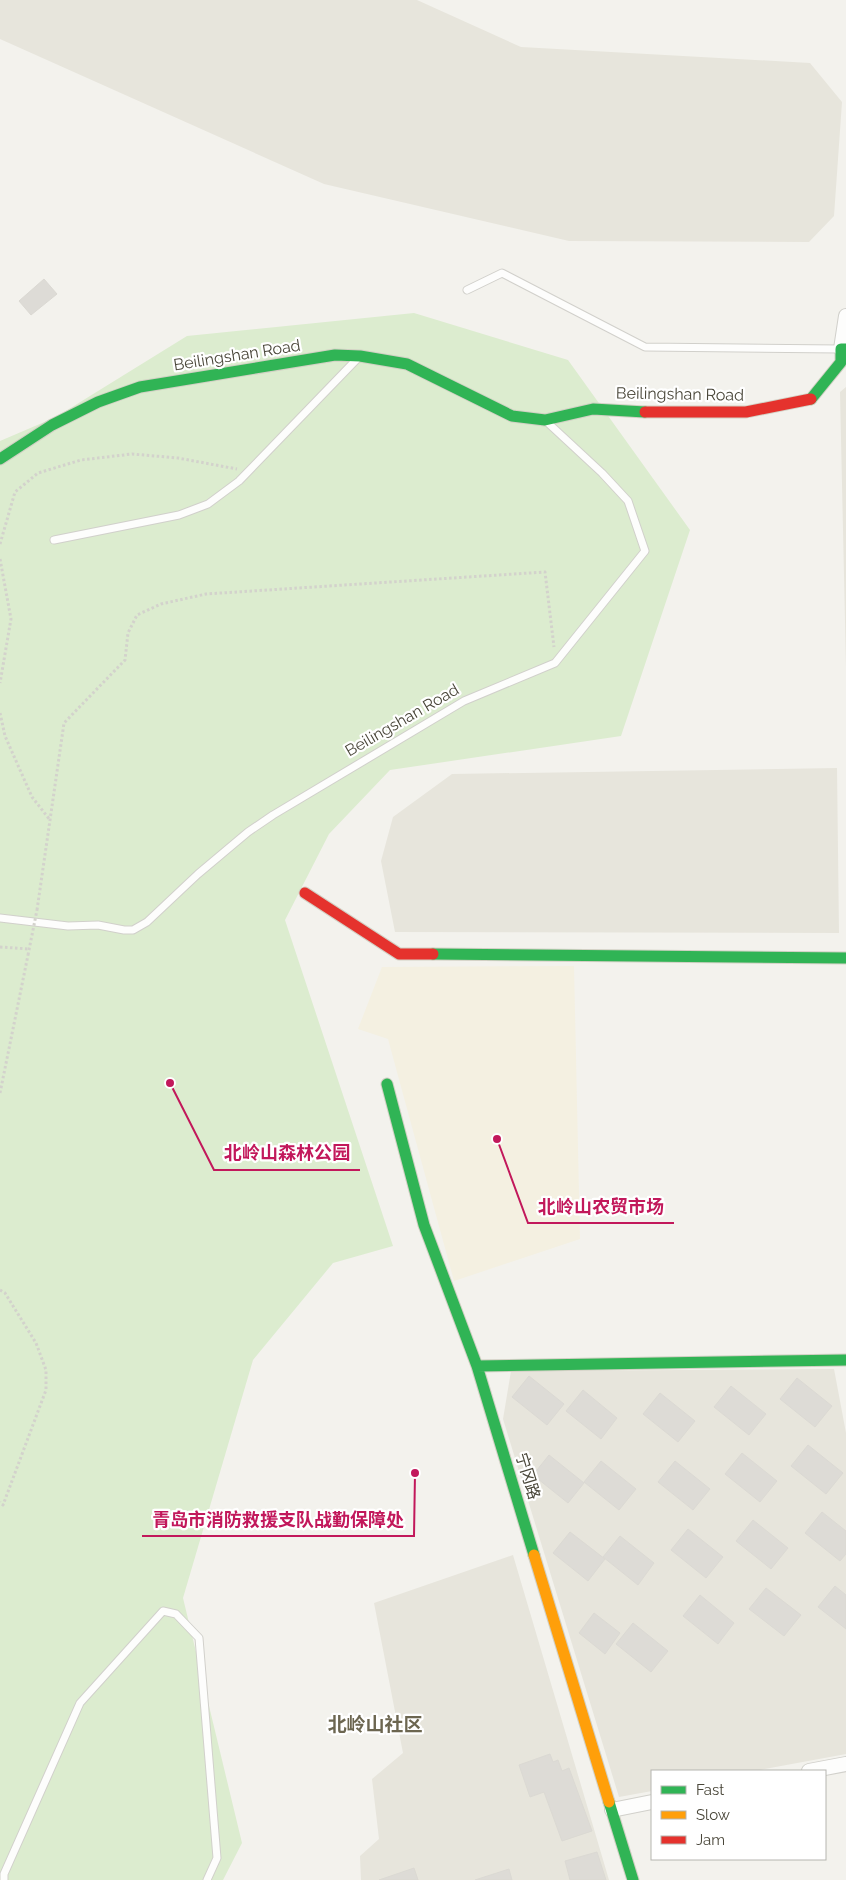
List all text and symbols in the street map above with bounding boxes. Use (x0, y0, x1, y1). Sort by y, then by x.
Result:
street label: Beilingshan Road (172, 336, 302, 374)
street label: Beilingshan Road (616, 383, 744, 405)
street label: Beilingshan Road (342, 680, 462, 760)
callout: 北岭山森林公园 (214, 1137, 360, 1170)
text: 北岭山森林公园 (224, 1142, 350, 1163)
callout: 北岭山农贸市场 (528, 1190, 674, 1223)
text: 北岭山农贸市场 (538, 1196, 664, 1217)
street label: 宁冈路 (512, 1450, 544, 1502)
callout: 青岛市消防救援支队战勤保障处 (142, 1503, 414, 1536)
text: 青岛市消防救援支队战勤保障处 (152, 1509, 404, 1530)
district label: 北岭山社区 (327, 1713, 423, 1735)
legend (651, 1770, 826, 1860)
text: Fast (696, 1781, 724, 1799)
text: Slow (696, 1806, 730, 1824)
text: Jam (696, 1831, 725, 1849)

